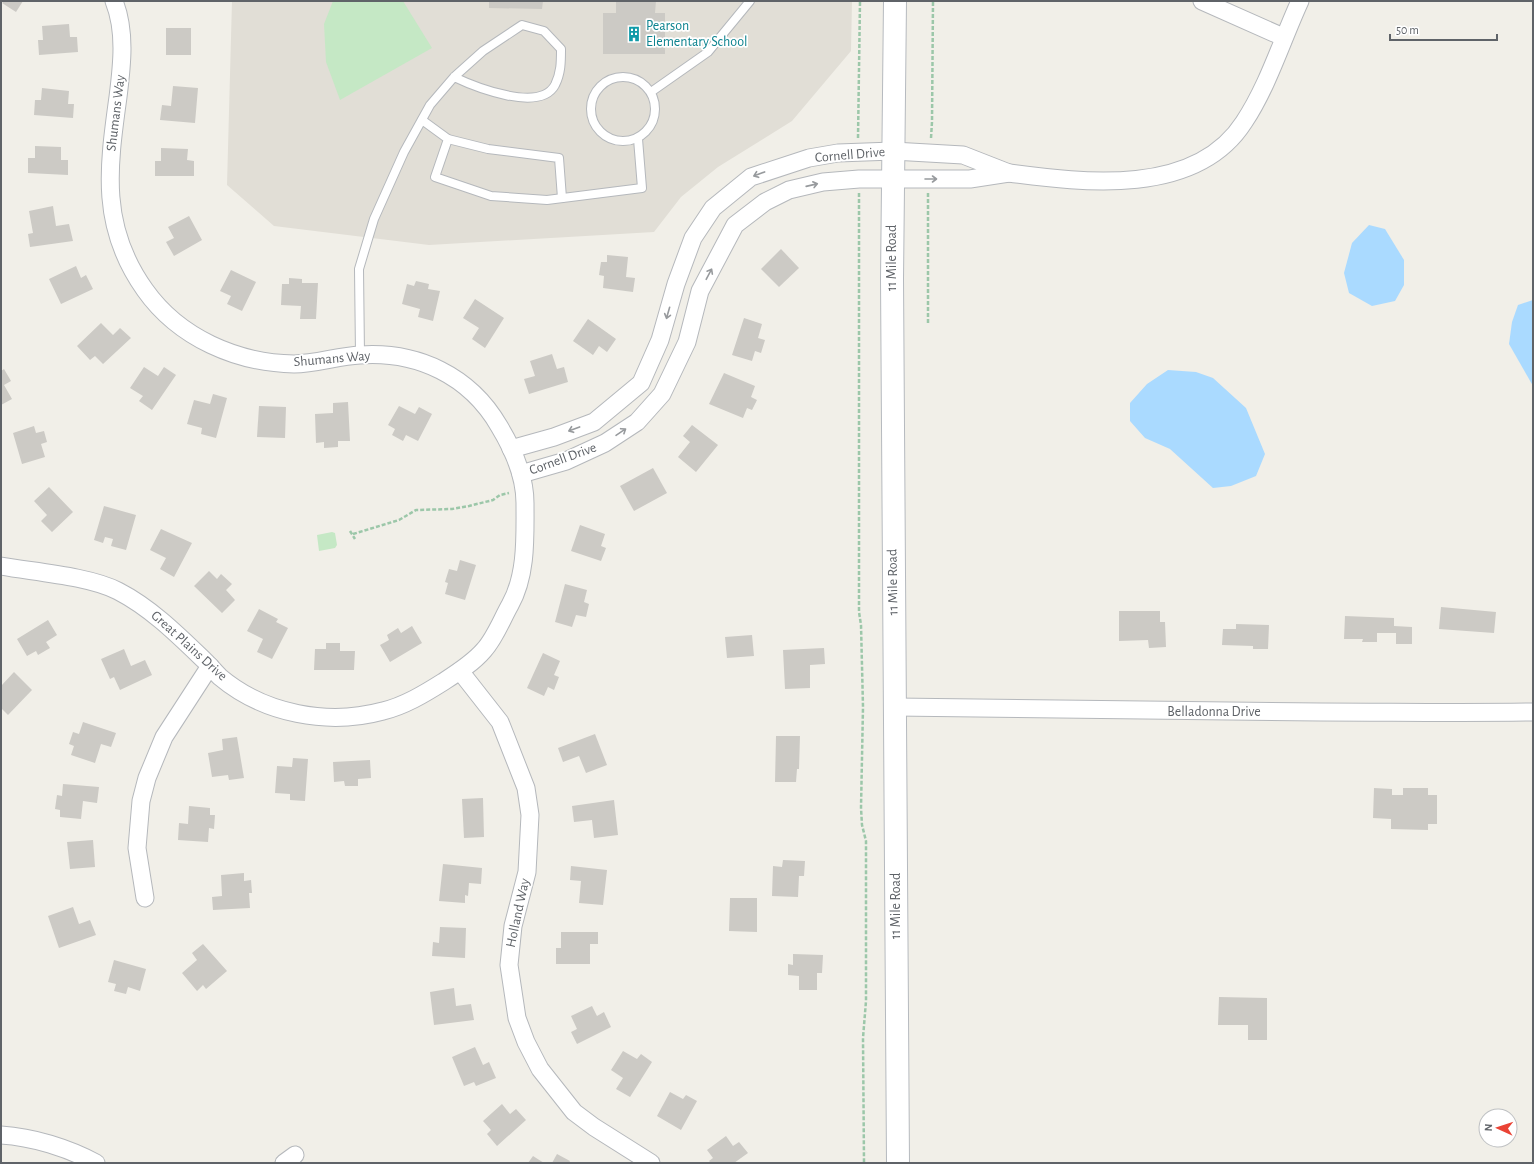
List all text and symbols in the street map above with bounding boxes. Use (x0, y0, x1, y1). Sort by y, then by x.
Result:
scale bar (1390, 16, 1497, 42)
place label: Pearson Elementary School (646, 19, 748, 49)
text: 50 m (1396, 24, 1419, 36)
building icon: Pearson Elementary School (625, 25, 643, 43)
street label: Shumans Way (104, 74, 128, 152)
street label: Cornell Drive (814, 145, 886, 165)
one-way arrow (753, 171, 765, 179)
one-way arrow (924, 175, 937, 183)
one-way arrow (805, 180, 818, 188)
street label: 11 Mile Road (885, 225, 899, 291)
one-way arrow (705, 268, 713, 280)
one-way arrow (664, 306, 671, 319)
street label: Shumans Way (293, 349, 371, 369)
one-way arrow (568, 426, 580, 434)
one-way arrow (615, 428, 627, 436)
street label: Cornell Drive (528, 440, 598, 478)
street label: 11 Mile Road (885, 549, 901, 615)
street label: Great Plains Drive (148, 608, 230, 684)
street label: Belladonna Drive (1167, 705, 1261, 719)
street label: 11 Mile Road (889, 873, 903, 939)
street label: Holland Way (504, 877, 532, 949)
north arrow (1478, 1108, 1518, 1148)
text: N (1483, 1123, 1494, 1132)

